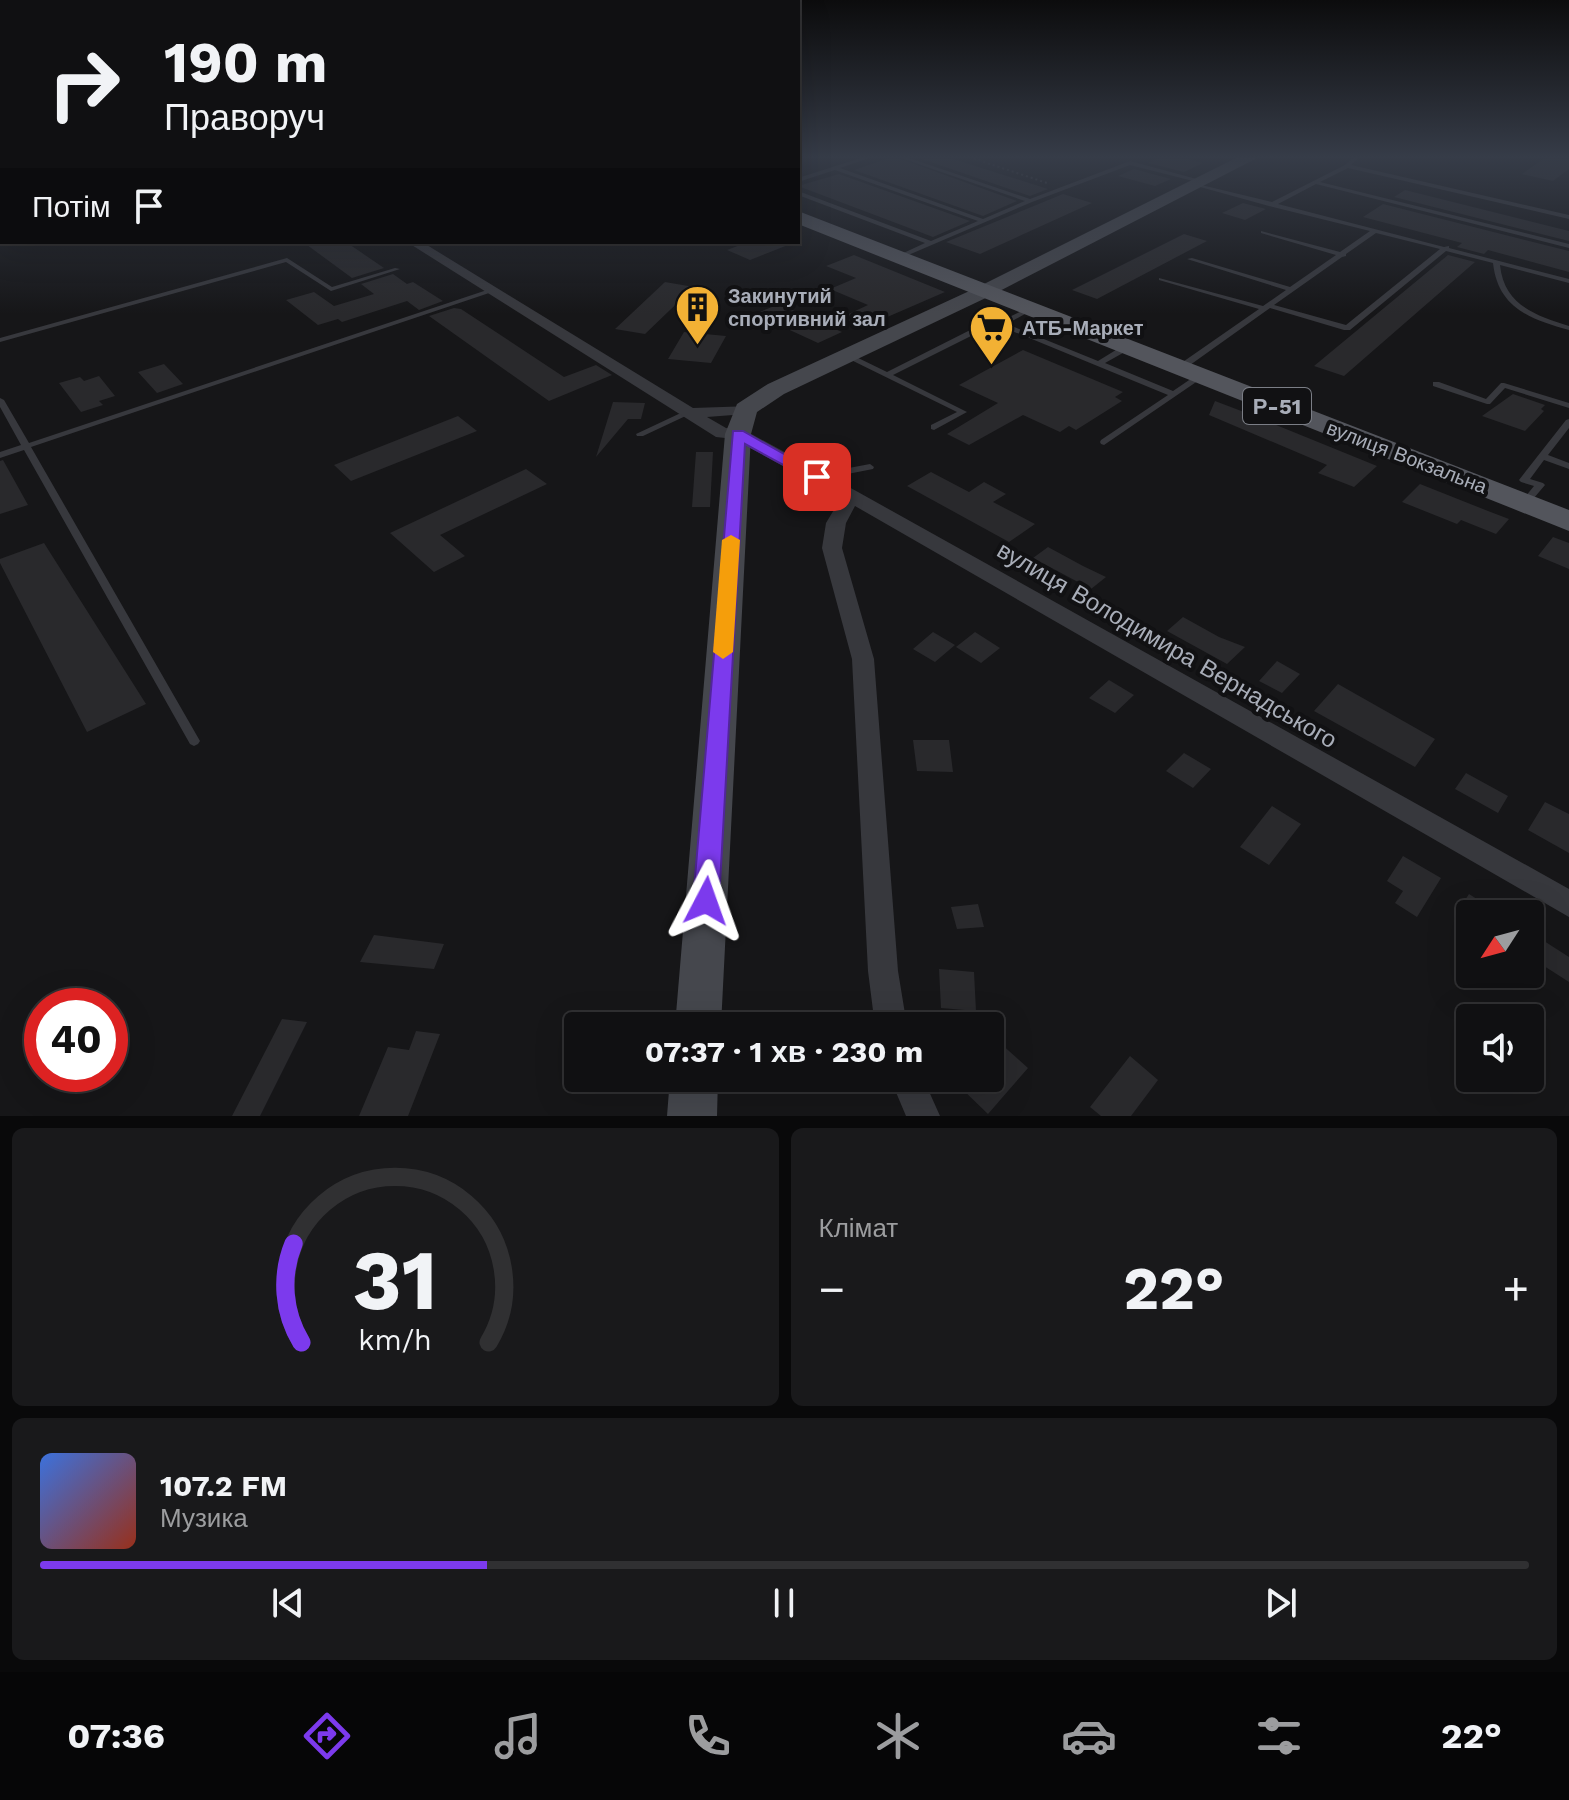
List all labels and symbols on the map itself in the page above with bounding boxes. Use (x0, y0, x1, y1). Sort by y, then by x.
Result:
building icon: Закинутий спортивний зал (673, 284, 721, 347)
place label: Закинутий спортивний зал (728, 284, 886, 331)
supermarket icon: АТБ-Маркет (967, 304, 1015, 367)
place label: АТБ-Маркет (1022, 316, 1144, 340)
road number: Р-51 (1243, 388, 1311, 424)
street label: вулиця Вокзальна (1323, 415, 1491, 499)
pin (783, 443, 851, 511)
street label: вулиця Володимира Вернадського (992, 536, 1342, 754)
position arrow (664, 859, 748, 943)
north arrow (1456, 900, 1544, 988)
speed limit sign: 40 (24, 988, 128, 1092)

